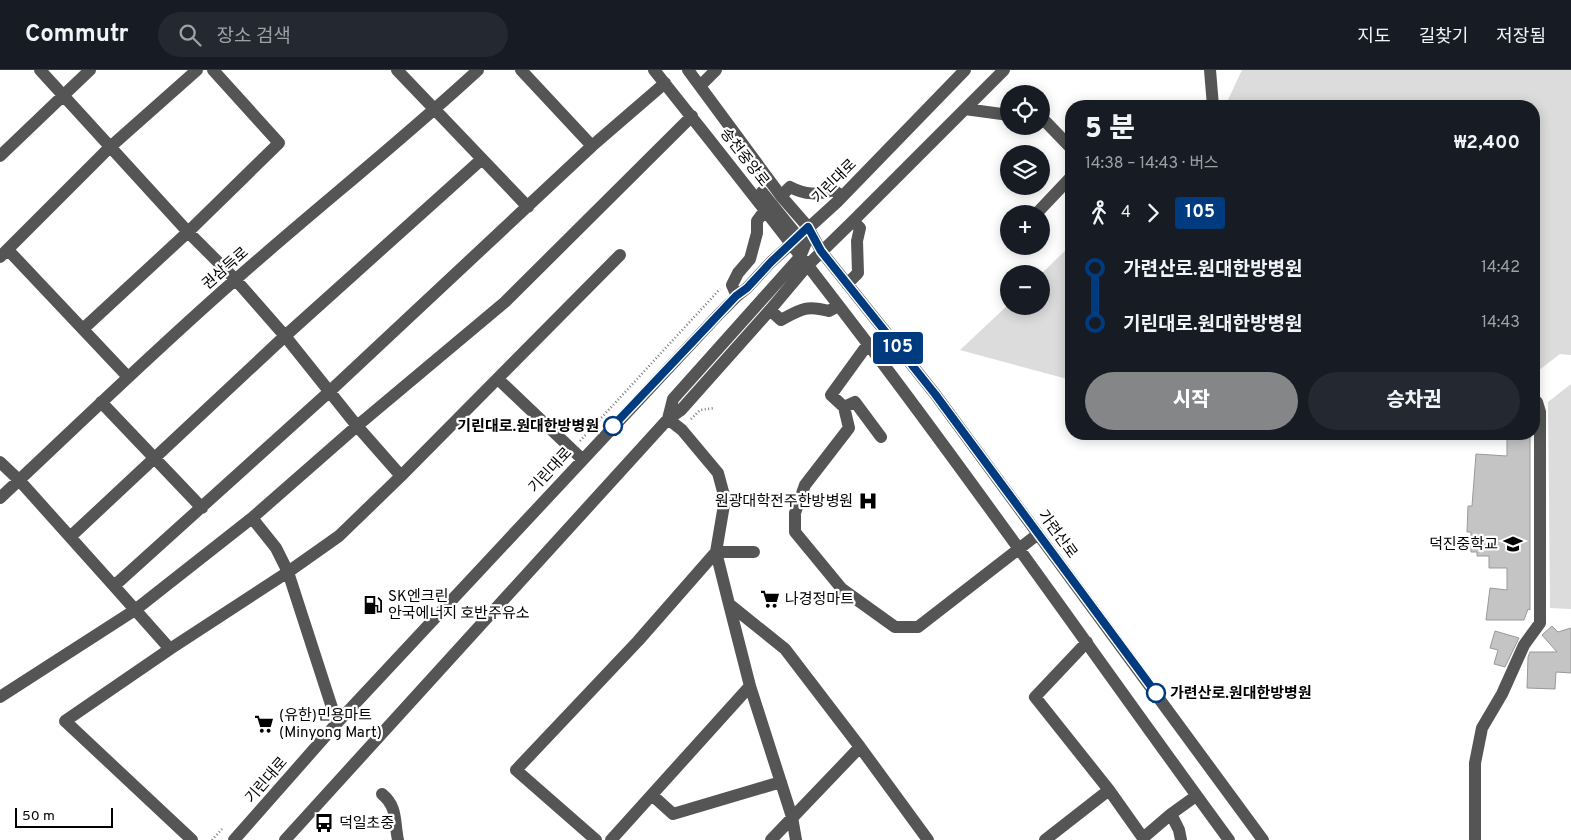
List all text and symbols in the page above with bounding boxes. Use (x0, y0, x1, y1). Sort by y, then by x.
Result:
search box (158, 12, 508, 57)
text: Commutr (25, 20, 128, 50)
icon: search (176, 21, 204, 49)
text: 장소 검색 (216, 25, 291, 49)
text: 지도 (1358, 26, 1391, 49)
text: 길찾기 (1419, 26, 1468, 49)
text: 저장됨 (1496, 26, 1546, 49)
map controls (1000, 85, 1050, 315)
button: locate (1000, 85, 1050, 135)
text: 5 분 (1085, 112, 1135, 148)
street label: 송천중앙로 (715, 124, 773, 191)
text: ₩2,400 (1454, 131, 1520, 155)
button: layers (1000, 145, 1050, 195)
text: 14:38 – 14:43 · 버스 (1085, 154, 1219, 174)
street label: 기린대로 (809, 156, 861, 208)
icon: walk (1085, 199, 1113, 227)
icon: forward (1139, 199, 1167, 227)
text: 105 (1185, 201, 1215, 224)
text: 4 (1121, 203, 1131, 223)
button: + (1000, 205, 1050, 255)
street label: 권삼득로 (199, 244, 253, 294)
text: 가련산로.원대한방병원 (1123, 258, 1302, 282)
text: 14:42 (1481, 258, 1520, 278)
button: − (1000, 265, 1050, 315)
text: 기린대로.원대한방병원 (1123, 313, 1302, 337)
text: 14:43 (1481, 313, 1520, 333)
line badge: 105 (869, 332, 927, 364)
text: 105 (883, 336, 913, 359)
button: 시작 (1085, 372, 1298, 430)
button: 승차권 (1308, 372, 1520, 430)
marker: 기린대로.원대한방병원 (603, 416, 623, 436)
place label: 기린대로.원대한방병원 (457, 418, 599, 437)
street label: 기린대로 (525, 444, 577, 498)
hospital icon: 원광대학전주한방병원 (857, 490, 879, 512)
place label: 원광대학전주한방병원 (715, 492, 853, 512)
street label: 가련산로 (1033, 507, 1081, 563)
school or university icon: 덕진중학교 (1502, 533, 1524, 555)
place label: 덕진중학교 (1429, 535, 1498, 555)
place label: SK엔크린 안국에너지 호반주유소 (388, 588, 530, 624)
supermarket icon: 나경정마트 (759, 588, 781, 610)
place label: 나경정마트 (785, 591, 854, 610)
fuel station icon: SK엔크린 안국에너지 호반주유소 (362, 594, 384, 616)
marker: 가련산로.원대한방병원 (1146, 683, 1166, 703)
place label: 가련산로.원대한방병원 (1170, 685, 1312, 704)
place label: (유한)민용마트 (Minyong Mart) (279, 707, 382, 743)
supermarket icon: (유한)민용마트 (Minyong Mart) (253, 713, 275, 735)
street label: 기린대로 (242, 754, 292, 808)
scale bar (15, 805, 112, 828)
text: 50 m (22, 808, 55, 825)
bus stop icon: 덕일초중 (313, 812, 335, 834)
place label: 덕일초중 (339, 815, 394, 834)

